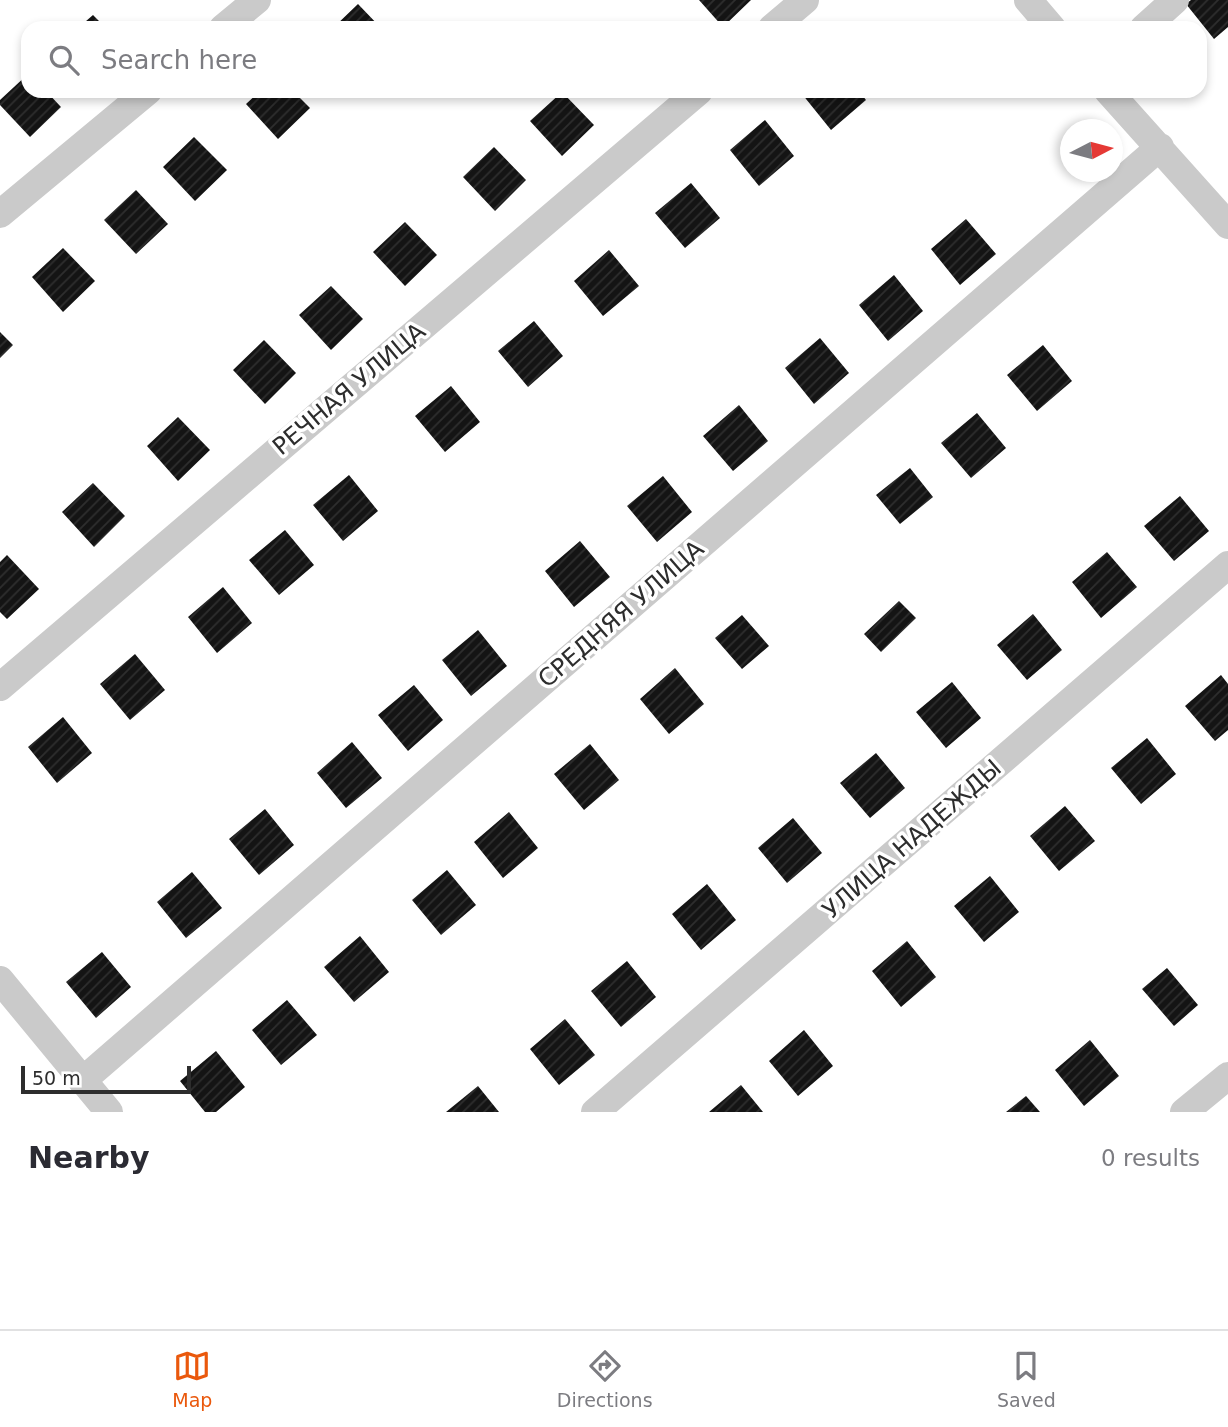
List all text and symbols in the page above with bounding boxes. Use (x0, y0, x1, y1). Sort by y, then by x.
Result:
search box (21, 21, 1207, 98)
icon: search (45, 41, 83, 79)
text: Search here (101, 45, 257, 75)
north arrow (1060, 119, 1123, 182)
street label: РЕЧНАЯ УЛИЦА (267, 317, 431, 461)
street label: СРЕДНЯЯ УЛИЦА (533, 534, 710, 693)
street label: УЛИЦА НАДЕЖДЫ (817, 754, 1007, 924)
scale bar (21, 1063, 191, 1095)
text: 50 m (32, 1067, 81, 1089)
text: Nearby (28, 1140, 150, 1175)
text: 0 results (1101, 1145, 1200, 1171)
tab: Map (172, 1347, 212, 1411)
tab: Directions (557, 1347, 653, 1411)
tab: Saved (997, 1347, 1056, 1411)

